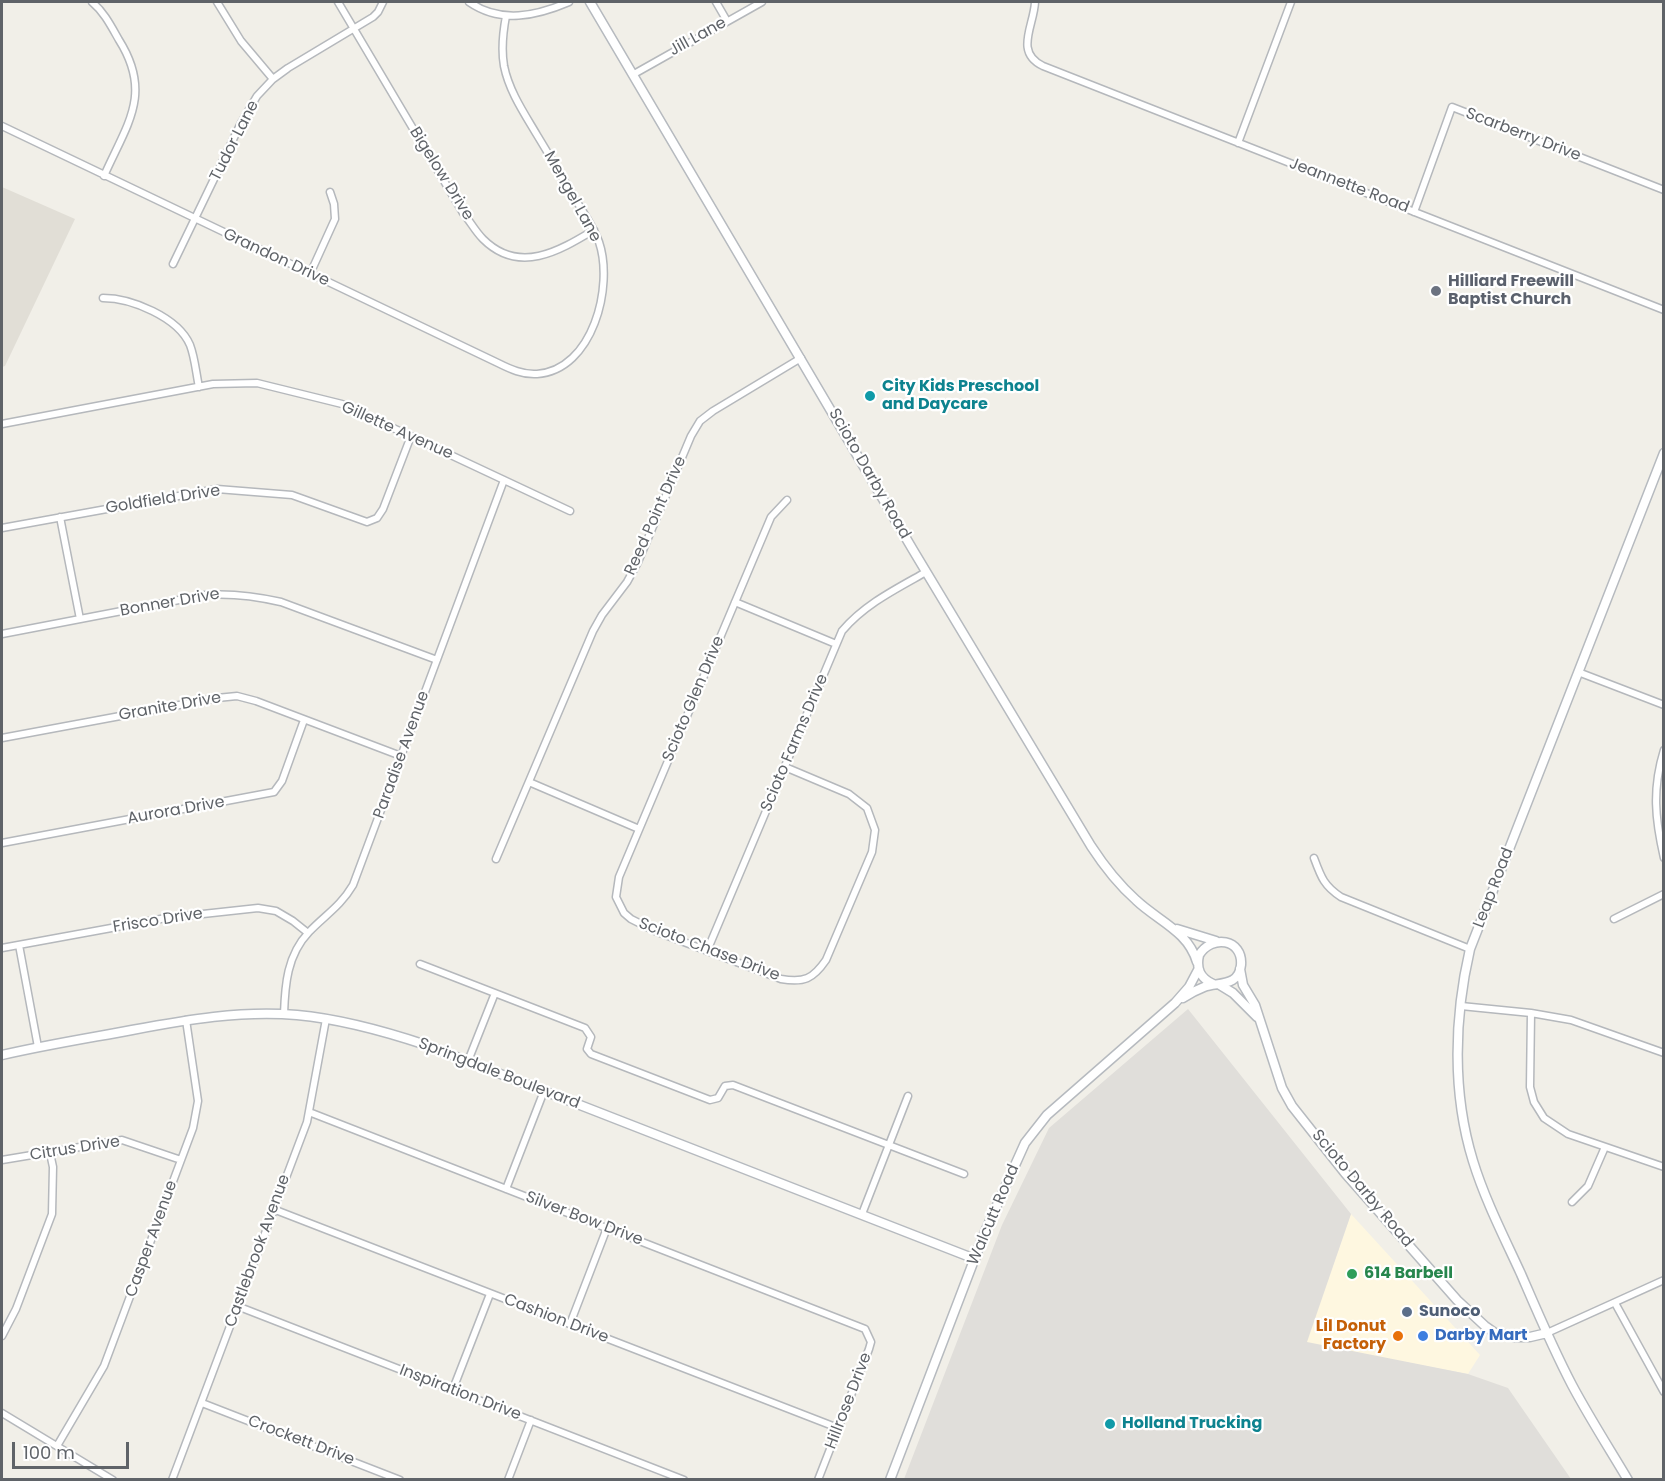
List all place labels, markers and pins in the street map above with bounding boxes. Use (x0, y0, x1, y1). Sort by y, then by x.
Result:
place label: Hilliard Freewill Baptist Church (1448, 272, 1574, 310)
marker: Hilliard Freewill Baptist Church (1429, 284, 1443, 298)
place label: City Kids Preschool and Daycare (882, 377, 1039, 415)
marker: City Kids Preschool and Daycare (863, 389, 877, 403)
place label: 614 Barbell (1364, 1264, 1453, 1284)
marker: 614 Barbell (1345, 1267, 1359, 1281)
place label: Sunoco (1419, 1302, 1480, 1322)
marker: Sunoco (1400, 1305, 1414, 1319)
place label: Lil Donut Factory (1316, 1317, 1386, 1355)
place label: Darby Mart (1435, 1326, 1528, 1346)
marker: Lil Donut Factory (1391, 1329, 1405, 1343)
marker: Darby Mart (1416, 1329, 1430, 1343)
place label: Holland Trucking (1122, 1414, 1262, 1434)
marker: Holland Trucking (1103, 1417, 1117, 1431)

